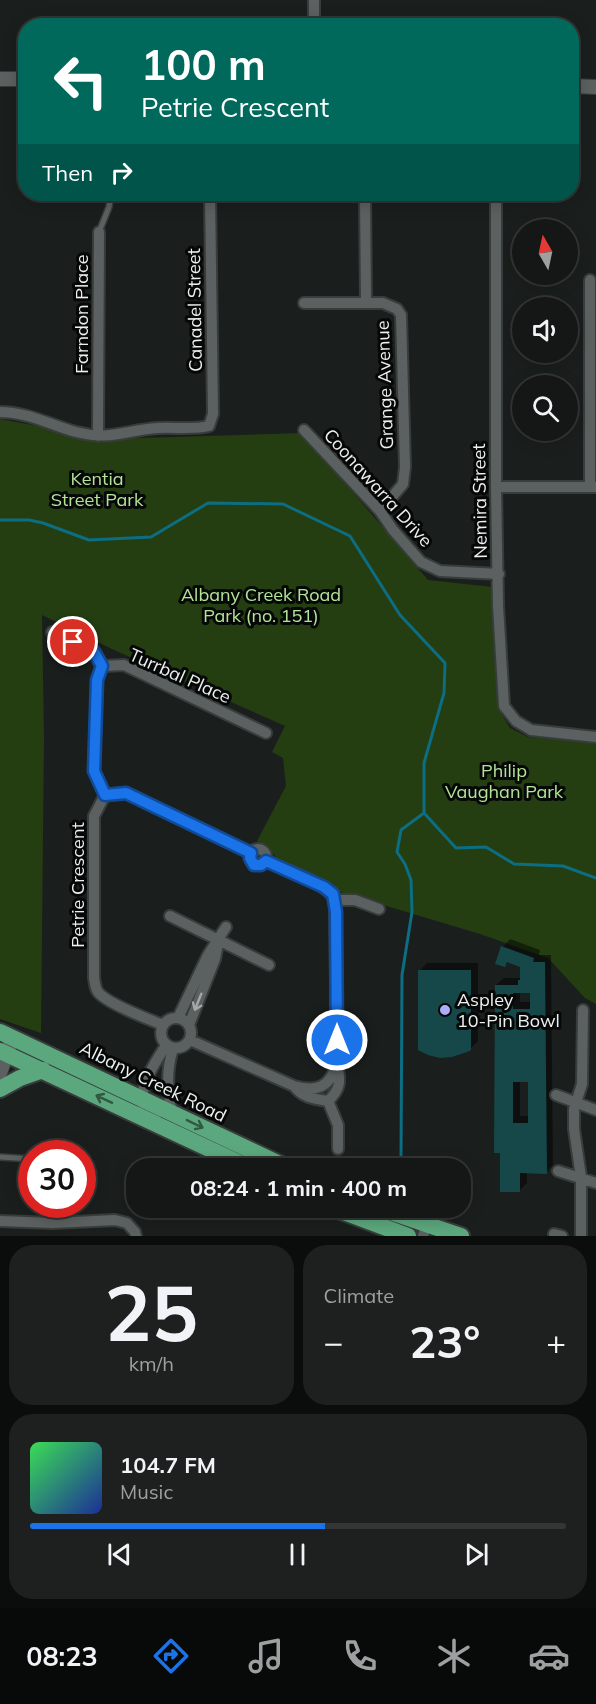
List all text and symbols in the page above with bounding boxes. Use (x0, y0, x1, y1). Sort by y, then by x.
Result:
text: 100 m (141, 38, 266, 91)
icon: left (42, 42, 120, 120)
text: Petrie Crescent (141, 90, 329, 124)
icon: right (105, 156, 138, 189)
text: Then (42, 159, 93, 187)
north arrow (512, 219, 578, 285)
map controls (512, 219, 578, 441)
street label: Canadel Street (182, 248, 207, 372)
street label: Farndon Place (70, 254, 93, 374)
button: sound (512, 297, 578, 363)
street label: Grange Avenue (371, 320, 398, 450)
button: search (512, 375, 578, 441)
street label: Coonawarra Drive (319, 424, 438, 552)
street label: Nemira Street (467, 443, 492, 559)
park label: Kentia Street Park (51, 467, 144, 511)
park label: Albany Creek Road Park (no. 151) (181, 583, 341, 627)
pin (47, 616, 98, 667)
icon: arrive (56, 625, 89, 658)
street label: Turrbal Place (126, 643, 235, 708)
park label: Philip Vaughan Park (445, 759, 564, 803)
street label: Petrie Crescent (66, 822, 89, 948)
place label: Aspley 10-Pin Bowl (457, 988, 560, 1032)
one-way arrow (192, 993, 203, 1011)
marker: Aspley 10-Pin Bowl (438, 1003, 452, 1017)
position arrow (305, 1008, 369, 1072)
street label: Albany Creek Road (76, 1036, 230, 1127)
one-way arrow (95, 1092, 113, 1104)
one-way arrow (186, 1119, 204, 1131)
speed limit sign: 30 (18, 1140, 96, 1218)
text: 08:24 · 1 min · 400 m (190, 1174, 407, 1202)
text: 25 (104, 1263, 198, 1361)
text: Climate (324, 1283, 394, 1308)
text: 23° (409, 1313, 480, 1369)
text: − (324, 1321, 343, 1362)
text: + (546, 1321, 566, 1362)
text: km/h (129, 1351, 174, 1376)
text: 104.7 FM (120, 1451, 216, 1479)
text: Music (120, 1479, 173, 1504)
icon: previous (103, 1538, 136, 1571)
icon: pause (281, 1538, 314, 1571)
icon: next (460, 1538, 493, 1571)
icon: directions (150, 1635, 192, 1677)
icon: music (245, 1635, 287, 1677)
icon: phone (339, 1635, 381, 1677)
icon: climate (433, 1635, 475, 1677)
icon: car (528, 1635, 570, 1677)
text: 08:23 (26, 1639, 98, 1673)

